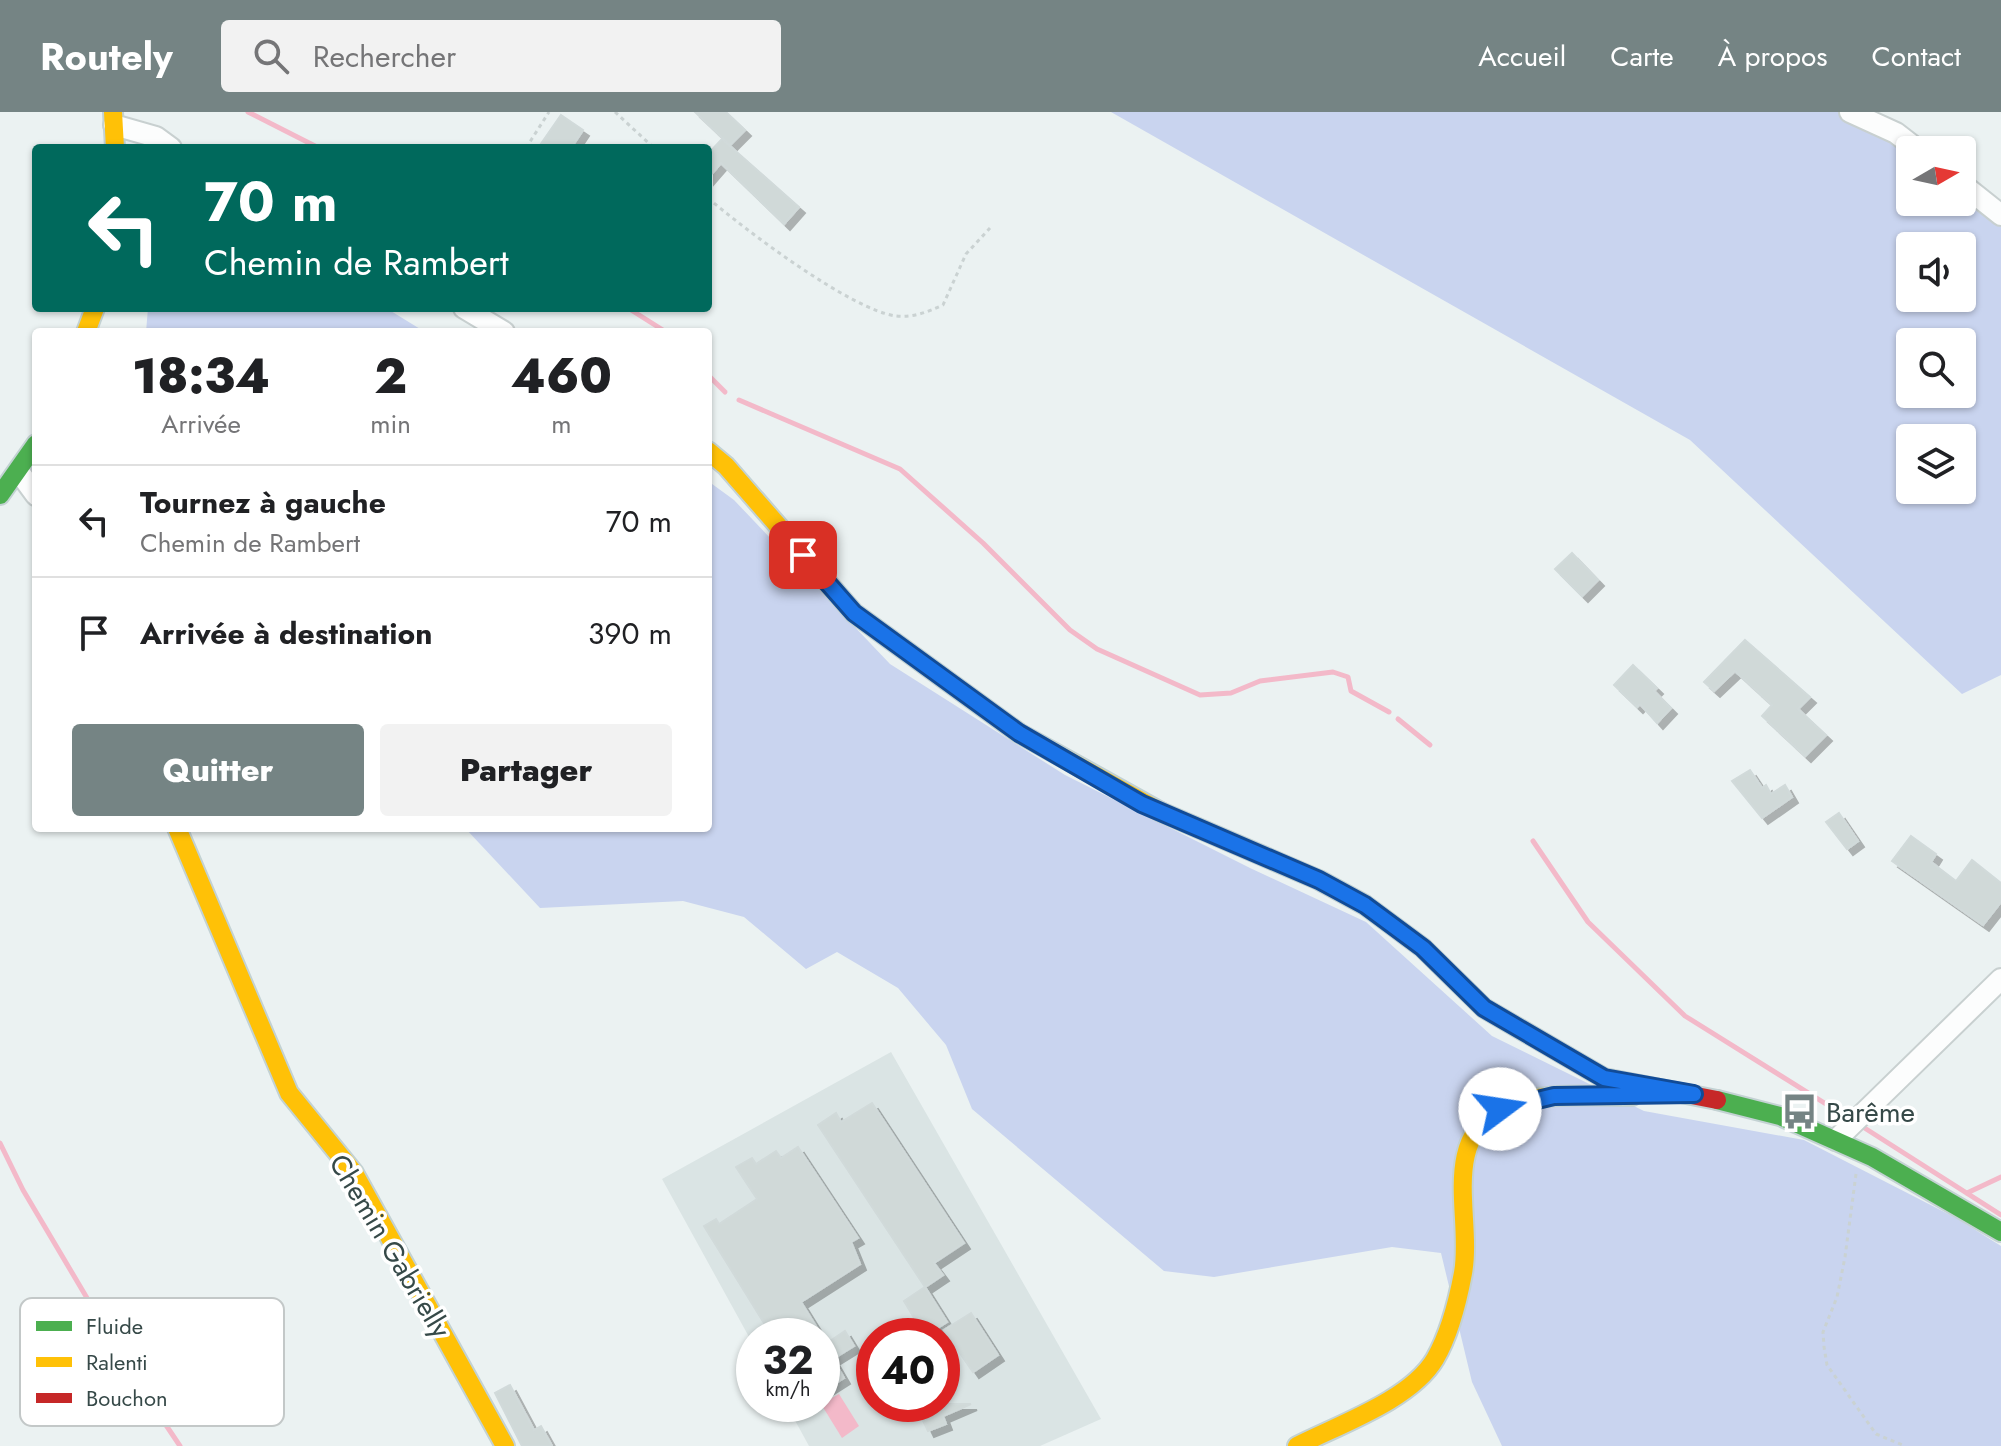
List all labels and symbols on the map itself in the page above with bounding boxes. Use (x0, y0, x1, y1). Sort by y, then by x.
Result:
north arrow (1896, 136, 1976, 216)
pin (769, 521, 837, 589)
position arrow (1458, 1067, 1542, 1151)
place label: Barême (1826, 1092, 1915, 1133)
bus stop icon: Barême (1781, 1093, 1819, 1131)
street label: Chemin Gabrielly (319, 1146, 462, 1346)
legend (20, 1298, 284, 1426)
text: Fluide (86, 1310, 143, 1342)
speed limit sign: 40 (856, 1318, 960, 1422)
text: Ralenti (86, 1346, 148, 1378)
text: Bouchon (86, 1382, 167, 1414)

